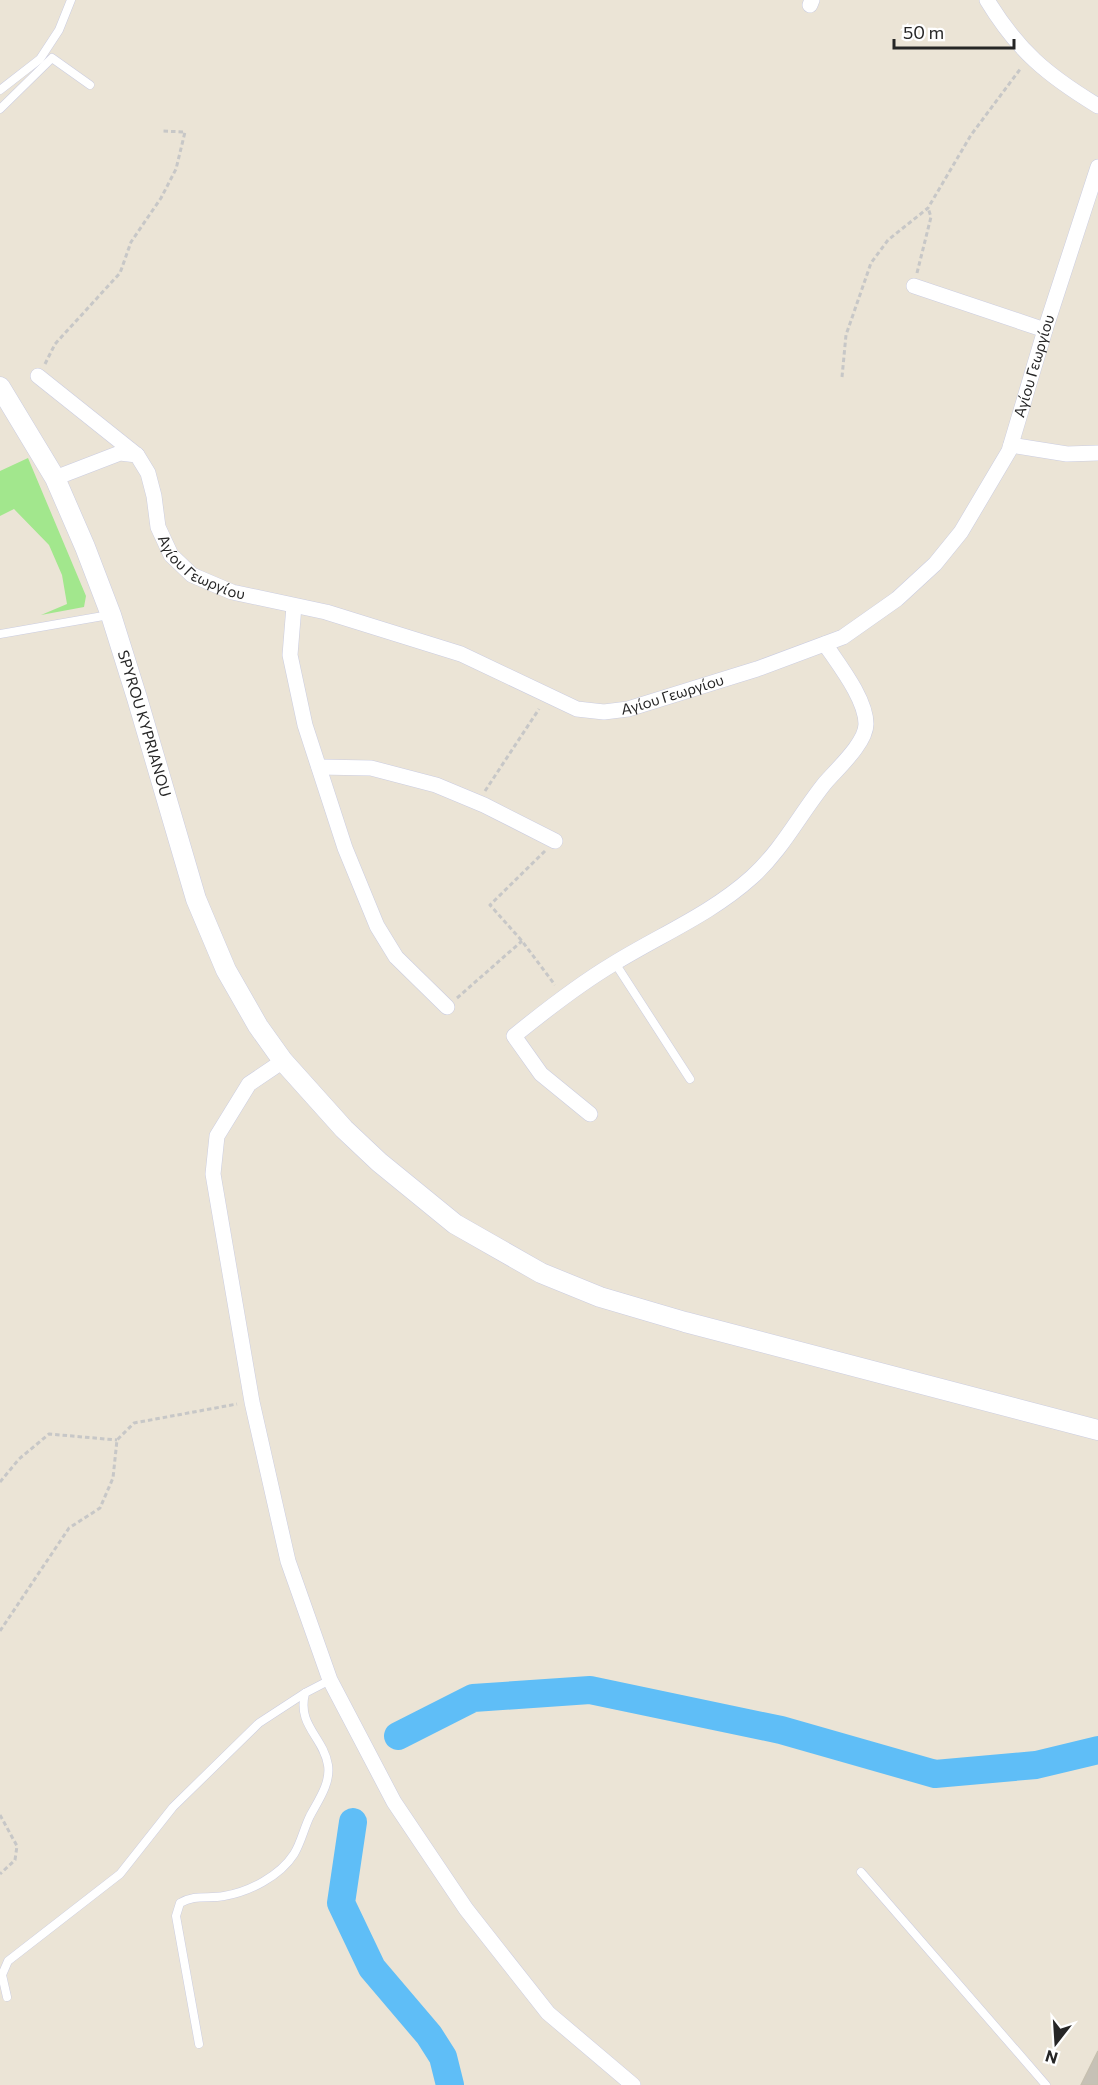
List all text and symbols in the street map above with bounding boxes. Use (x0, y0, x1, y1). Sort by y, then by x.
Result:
scale bar (894, 12, 1014, 50)
text: 50 m (903, 21, 944, 43)
street label: Αγίου Γεωργίου (1010, 312, 1057, 419)
street label: Αγίου Γεωργίου (155, 532, 247, 603)
street label: SPYROU KYPRIANOU (115, 648, 176, 799)
street label: Αγίου Γεωργίου (620, 670, 726, 718)
north arrow (1026, 2013, 1086, 2073)
text: N (1043, 2047, 1060, 2069)

